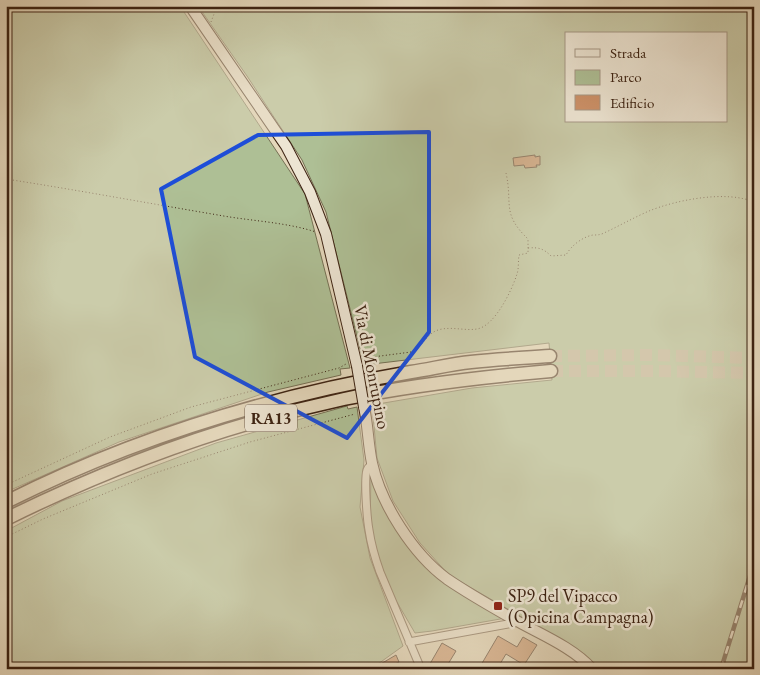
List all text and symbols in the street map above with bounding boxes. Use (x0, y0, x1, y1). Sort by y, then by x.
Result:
legend (565, 32, 728, 122)
text: Strada (610, 43, 646, 62)
text: Parco (610, 67, 642, 86)
text: Edificio (610, 93, 654, 112)
street label: Via di Monrupino (349, 303, 396, 431)
road number: RA13 (245, 404, 297, 432)
place label: SP9 del Vipacco (Opicina Campagna) (508, 584, 654, 628)
marker: SP9 del Vipacco (Opicina Campagna) (492, 600, 504, 612)

